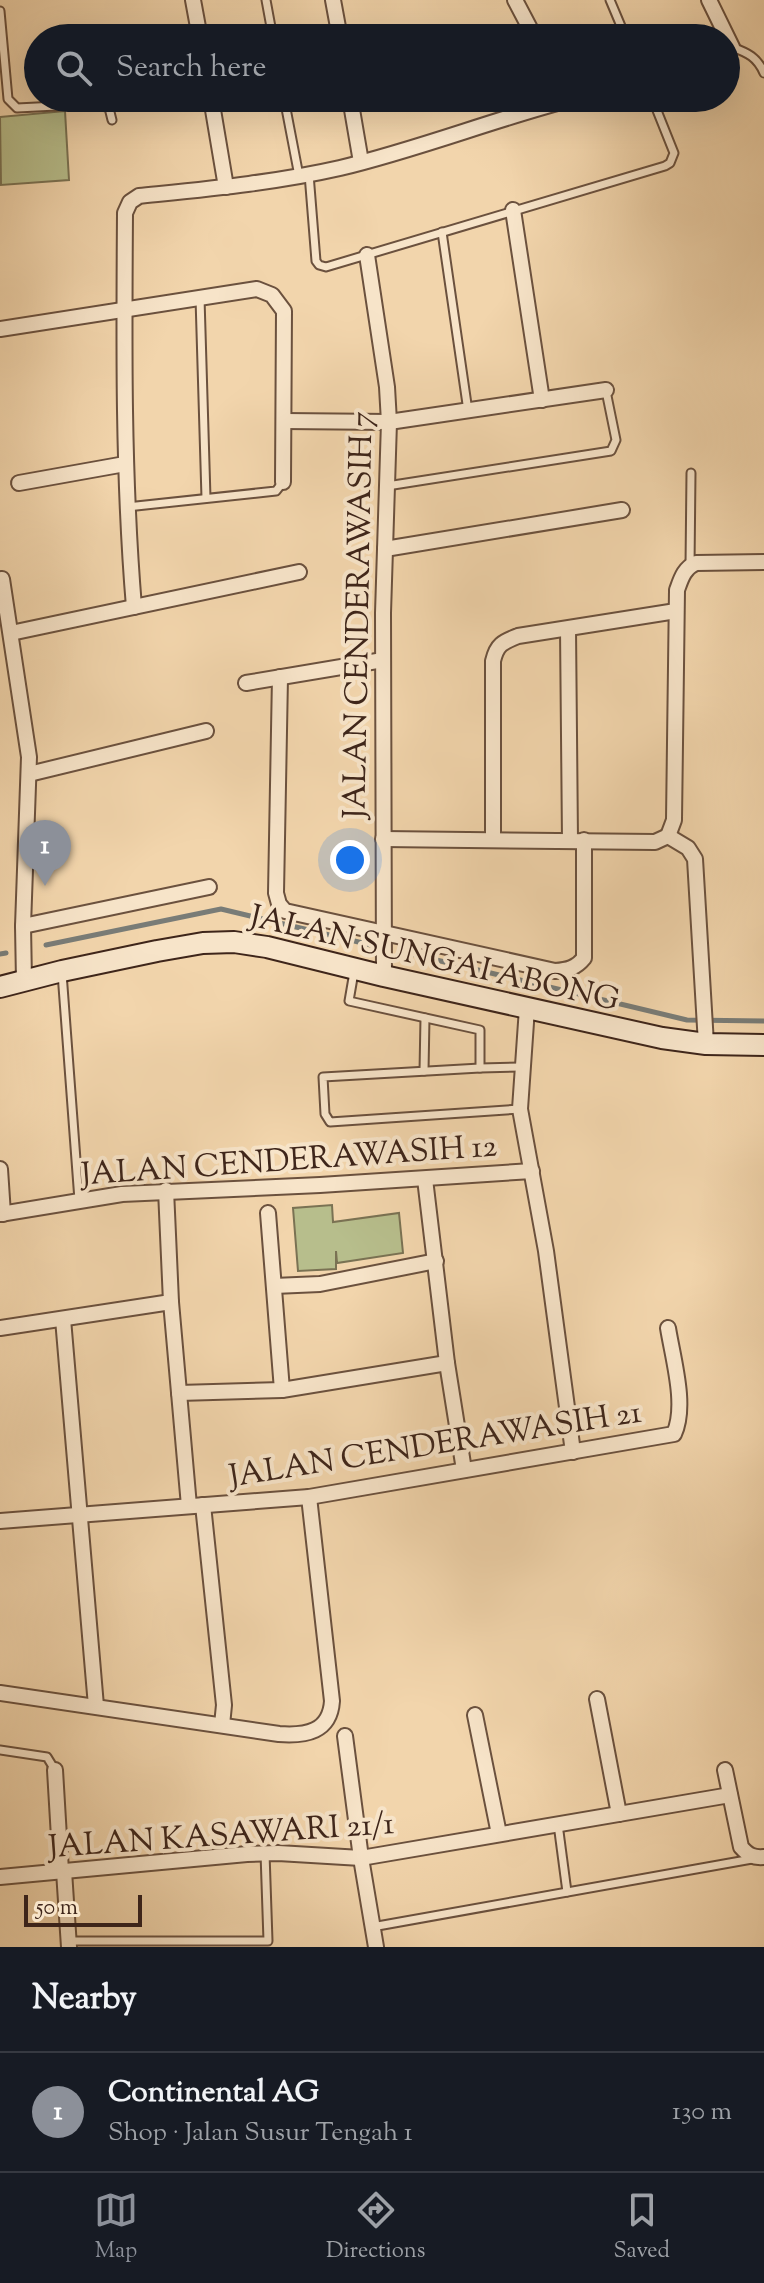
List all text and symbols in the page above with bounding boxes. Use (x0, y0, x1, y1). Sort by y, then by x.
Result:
search box (24, 24, 740, 112)
icon: search (52, 46, 96, 90)
text: Search here (116, 47, 266, 90)
street label: JALAN CENDERAWASIH 7 (333, 411, 387, 821)
pin: 1 (19, 820, 71, 886)
your location (330, 840, 370, 880)
street label: JALAN SUNGAI ABONG (243, 895, 624, 1025)
street label: JALAN CENDERAWASIH 12 (78, 1125, 499, 1200)
street label: JALAN CENDERAWASIH 21 (224, 1391, 645, 1502)
street label: JALAN KASAWARI 21/1 (45, 1802, 396, 1872)
scale bar (24, 1891, 142, 1927)
text: 50 m (36, 1893, 78, 1925)
text: Nearby (32, 1975, 137, 2024)
text: Continental AG (108, 2072, 319, 2115)
text: 1 (54, 2094, 62, 2131)
text: 130 m (672, 2094, 732, 2131)
text: Shop · Jalan Susur Tengah 1 (108, 2115, 413, 2152)
tab: Map (94, 2188, 138, 2268)
tab: Directions (326, 2188, 425, 2268)
tab: Saved (613, 2188, 670, 2268)

